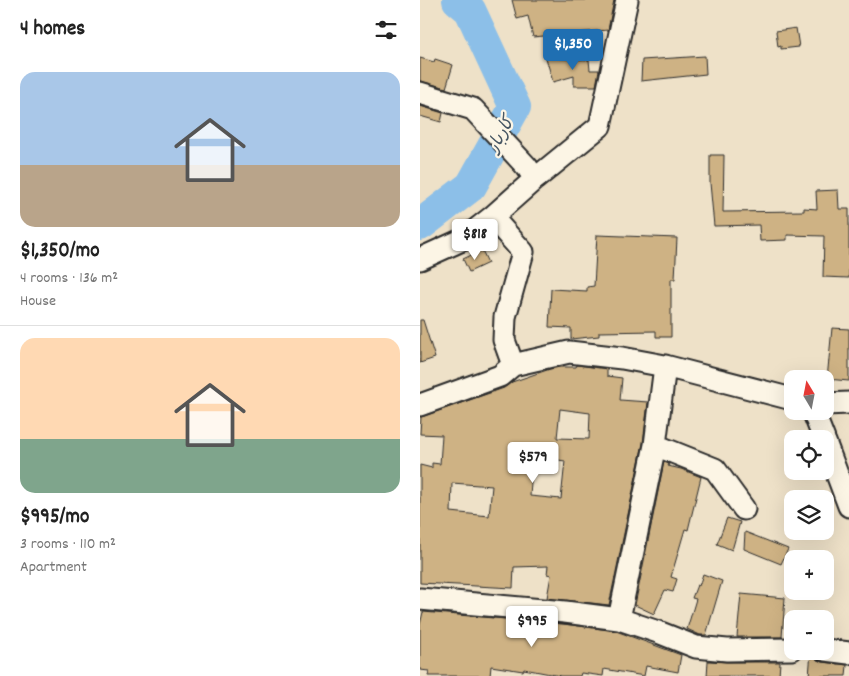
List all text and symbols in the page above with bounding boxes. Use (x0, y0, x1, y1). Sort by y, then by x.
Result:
text: 4 homes (20, 15, 85, 45)
icon: filters (372, 16, 400, 44)
pin: $1,350 (532, 28, 614, 71)
text: $1,350 (554, 33, 592, 56)
icon: home (165, 105, 255, 195)
water label: کاربار (481, 110, 524, 159)
pin: $818 (445, 218, 505, 261)
text: $818 (463, 223, 487, 246)
text: $1,350/mo (20, 237, 100, 267)
text: 4 rooms · 136 m² (20, 267, 118, 290)
text: House (20, 290, 56, 313)
icon: home (165, 370, 255, 460)
north arrow (784, 370, 834, 420)
map controls (784, 370, 834, 660)
button: locate (784, 430, 834, 480)
pin: $579 (503, 442, 563, 484)
text: $579 (519, 446, 547, 469)
button: layers (784, 490, 834, 540)
text: $995/mo (20, 503, 89, 533)
text: 3 rooms · 110 m² (20, 533, 116, 556)
button: + (784, 550, 834, 600)
text: Apartment (20, 556, 87, 579)
pin: $995 (502, 606, 562, 648)
text: $995 (517, 610, 547, 633)
button: − (784, 610, 834, 660)

